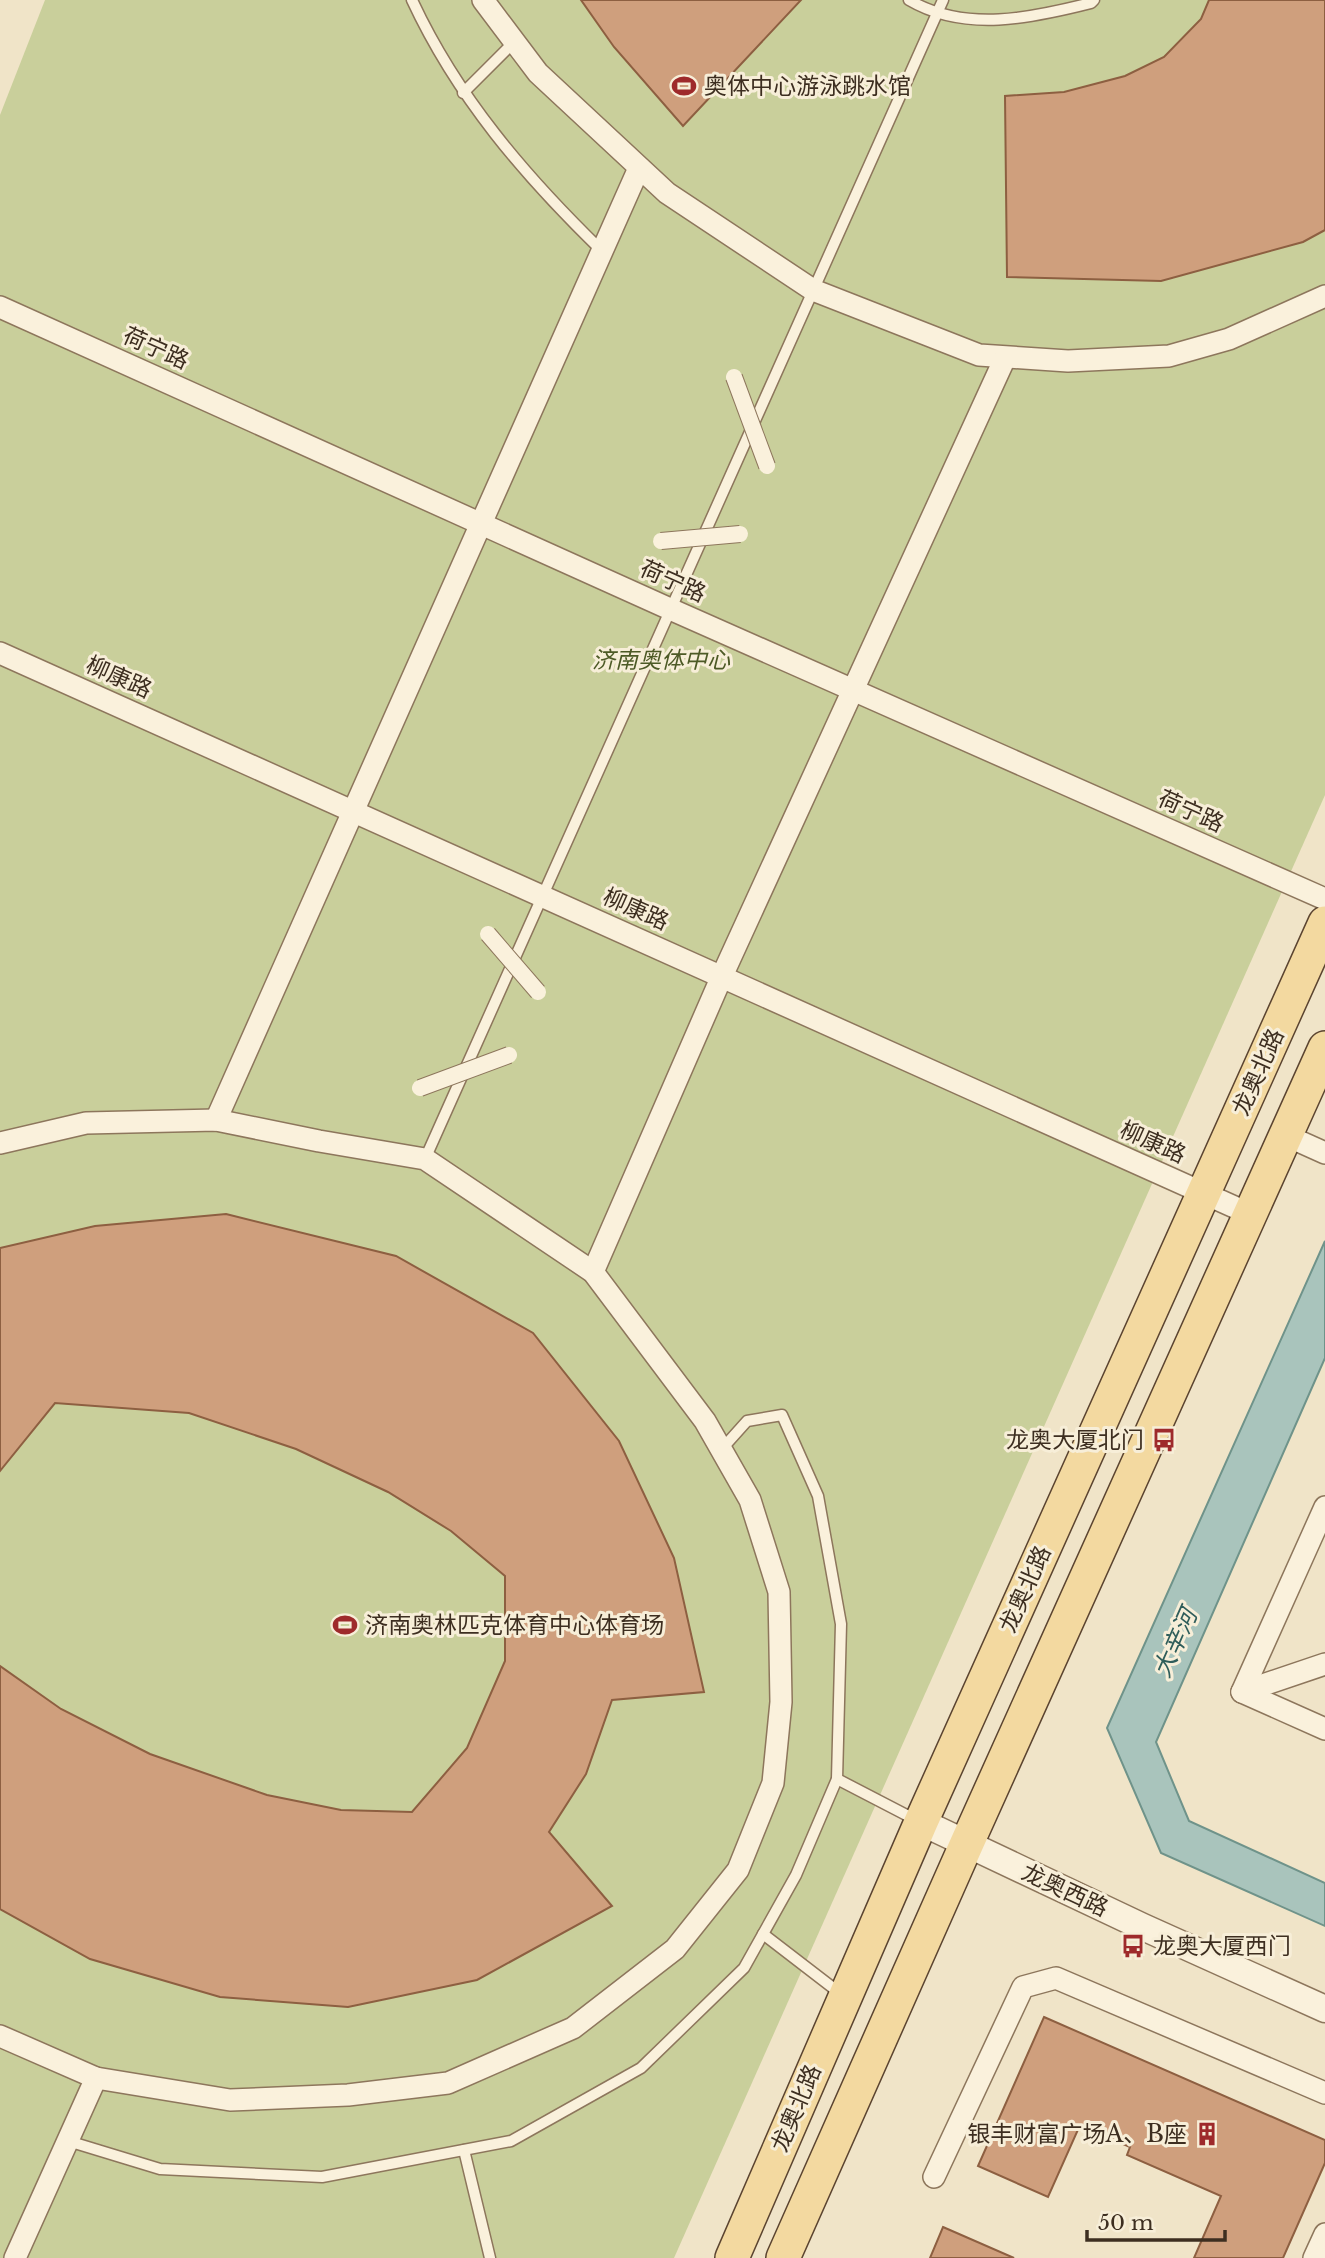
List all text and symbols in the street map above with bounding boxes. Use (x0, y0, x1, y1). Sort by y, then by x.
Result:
sports icon: 奥体中心游泳跳水馆 (670, 72, 698, 100)
place label: 奥体中心游泳跳水馆 (704, 72, 911, 100)
street label: 荷宁路 (119, 321, 193, 375)
street label: 荷宁路 (636, 554, 710, 608)
park label: 济南奥体中心 (592, 646, 731, 674)
street label: 柳康路 (82, 650, 156, 704)
street label: 荷宁路 (1154, 784, 1228, 838)
street label: 柳康路 (599, 882, 673, 936)
street label: 龙奥北路 (1227, 1024, 1289, 1120)
street label: 柳康路 (1116, 1115, 1190, 1169)
place label: 龙奥大厦北门 (1006, 1426, 1144, 1454)
bus stop icon: 龙奥大厦北门 (1150, 1426, 1178, 1454)
street label: 龙奥北路 (994, 1541, 1056, 1637)
water label: 大辛河 (1147, 1601, 1205, 1682)
sports icon: 济南奥林匹克体育中心体育场 (331, 1611, 359, 1639)
place label: 济南奥林匹克体育中心体育场 (365, 1611, 664, 1639)
street label: 龙奥西路 (1017, 1858, 1113, 1922)
bus stop icon: 龙奥大厦西门 (1119, 1932, 1147, 1960)
place label: 龙奥大厦西门 (1153, 1932, 1291, 1960)
street label: 龙奥北路 (765, 2060, 827, 2156)
place label: 银丰财富广场A、B座 (968, 2120, 1187, 2148)
building icon: 银丰财富广场A、B座 (1193, 2120, 1221, 2148)
scale bar (1087, 2198, 1225, 2242)
text: 50 m (1098, 2210, 1154, 2236)

